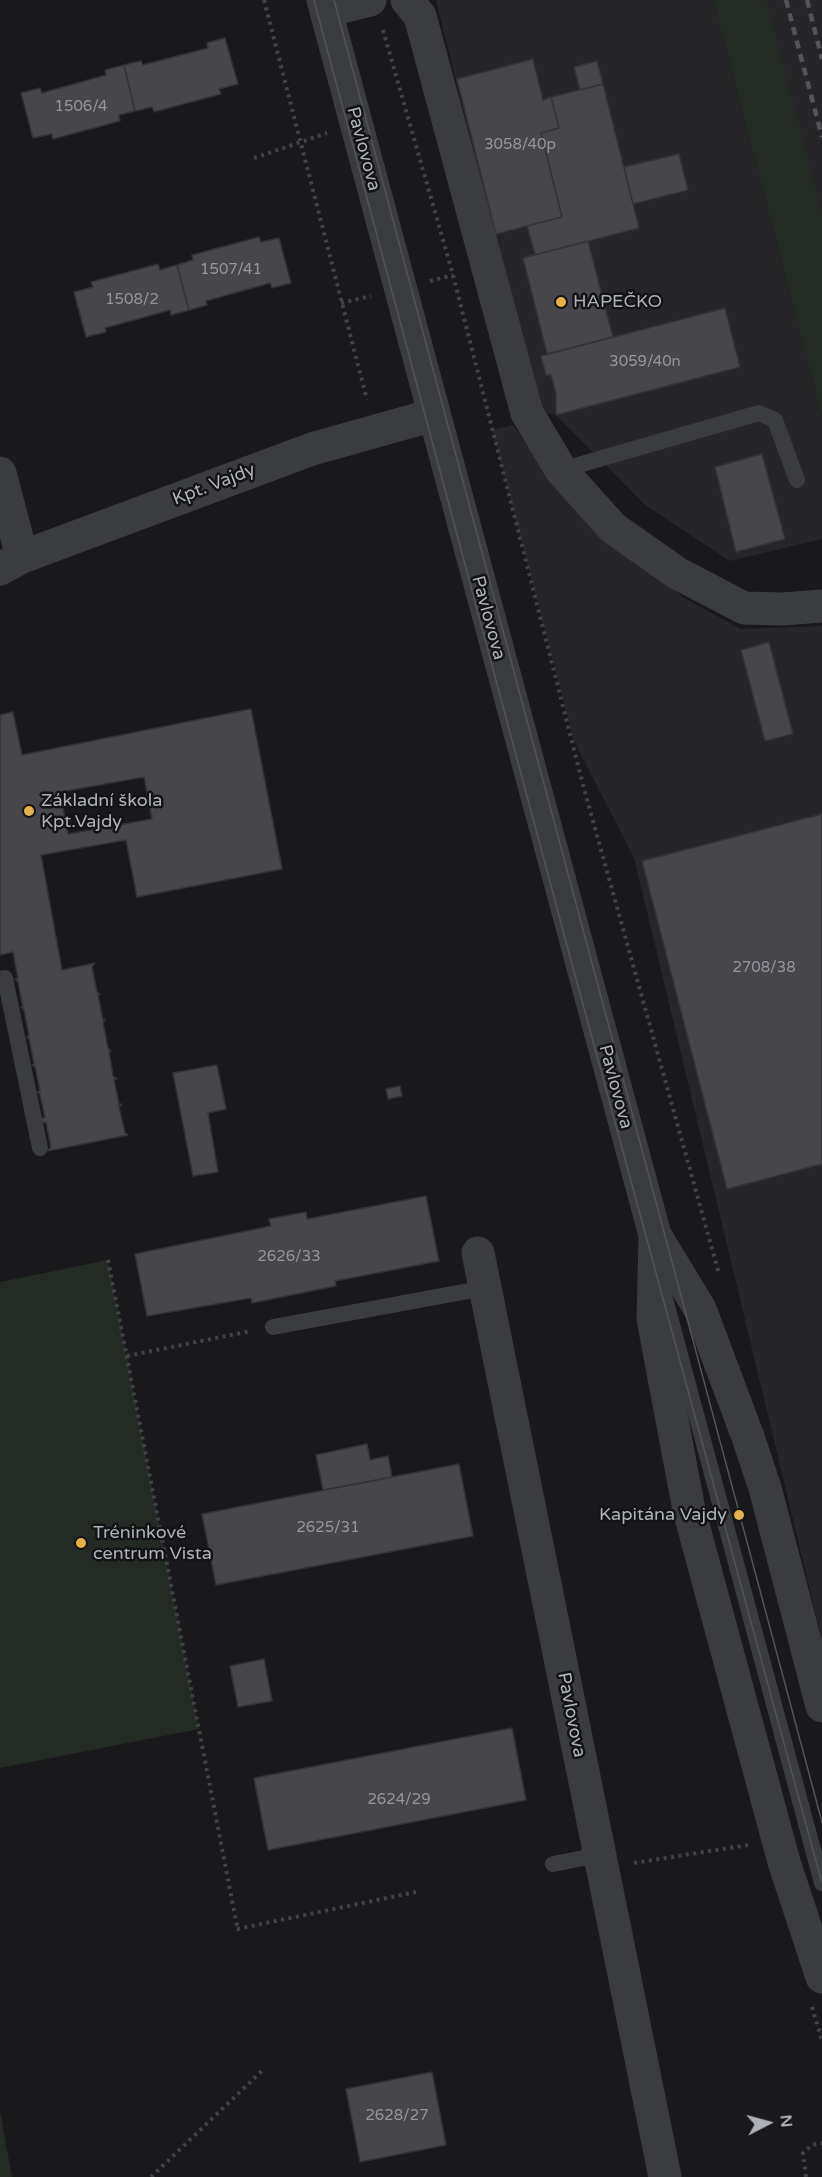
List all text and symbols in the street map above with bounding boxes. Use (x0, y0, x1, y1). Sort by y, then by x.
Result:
house number: 1506/4 (55, 98, 107, 116)
street label: Pavlovova (341, 105, 385, 193)
house number: 3058/40p (484, 136, 556, 154)
house number: 1507/41 (200, 261, 262, 279)
house number: 1508/2 (105, 291, 159, 309)
place label: HAPEČKO (573, 291, 662, 313)
marker: HAPEČKO (554, 295, 568, 309)
house number: 3059/40n (609, 353, 681, 371)
street label: Kpt. Vajdy (170, 459, 258, 511)
street label: Pavlovova (466, 574, 510, 662)
place label: Základní škola Kpt.Vajdy (41, 790, 162, 832)
marker: Základní škola Kpt.Vajdy (22, 804, 36, 818)
house number: 2708/38 (732, 959, 796, 977)
street label: Pavlovova (593, 1043, 637, 1131)
house number: 2626/33 (257, 1248, 321, 1266)
place label: Kapitána Vajdy (599, 1504, 727, 1526)
marker: Kapitána Vajdy (732, 1508, 746, 1522)
house number: 2625/31 (296, 1519, 360, 1537)
place label: Tréninkové centrum Vista (93, 1522, 212, 1564)
marker: Tréninkové centrum Vista (74, 1536, 88, 1550)
street label: Pavlovova (552, 1671, 590, 1759)
house number: 2624/29 (367, 1791, 431, 1809)
north arrow (738, 2093, 798, 2153)
house number: 2628/27 (365, 2107, 429, 2125)
text: N (775, 2114, 797, 2129)

